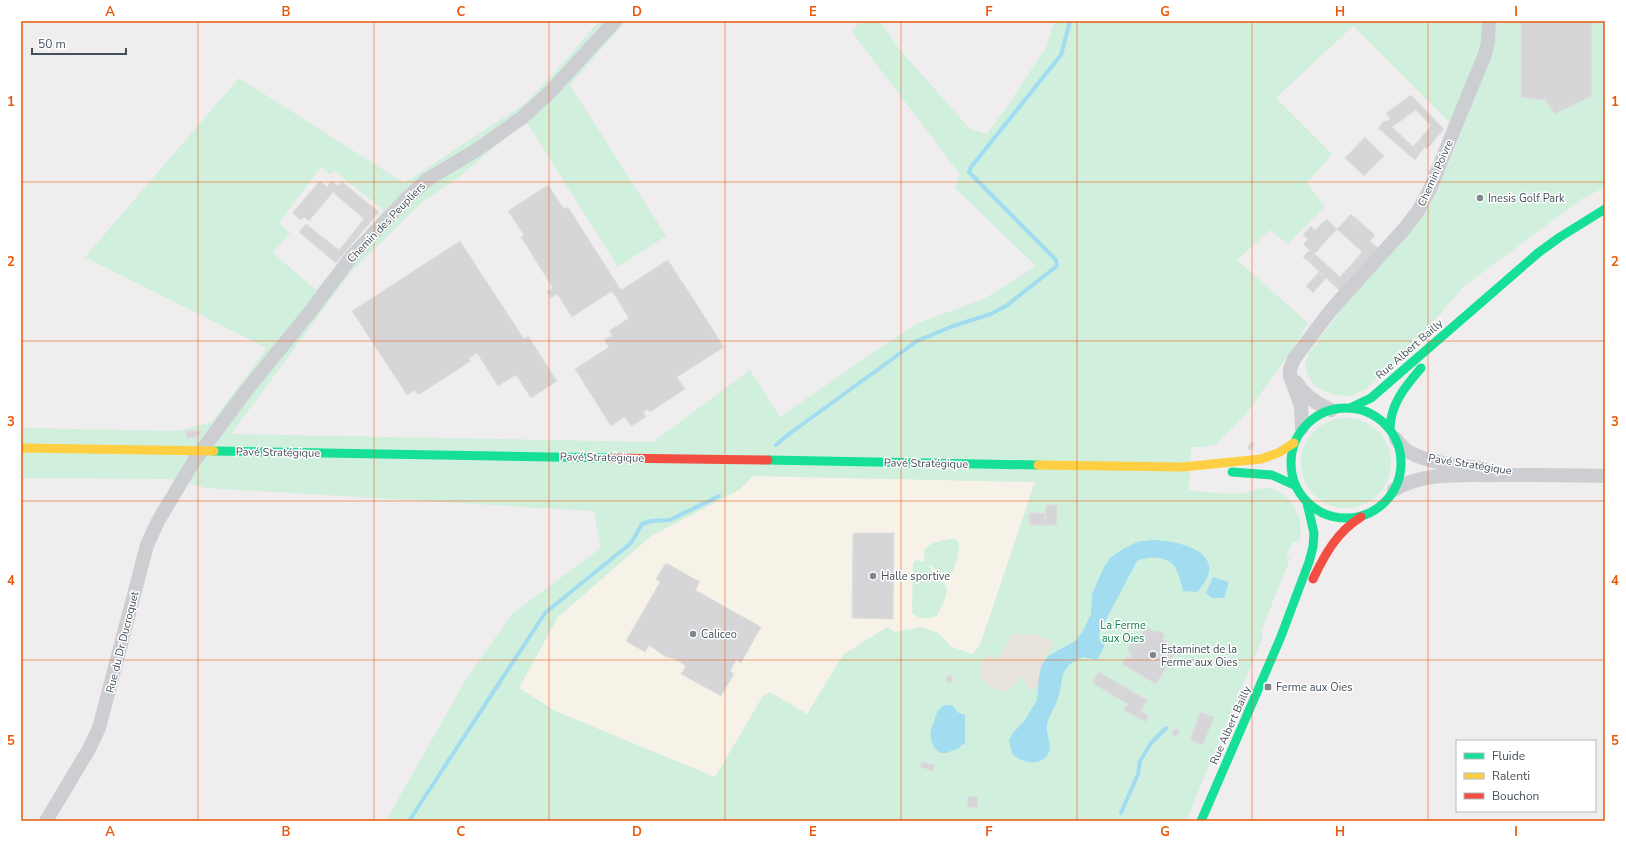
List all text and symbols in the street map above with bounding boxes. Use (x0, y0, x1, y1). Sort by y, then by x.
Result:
text: A (105, 3, 115, 21)
text: B (282, 3, 291, 21)
text: C (457, 3, 466, 21)
text: D (632, 3, 642, 21)
text: E (809, 3, 817, 21)
text: F (985, 3, 993, 21)
text: G (1160, 3, 1170, 21)
text: H (1335, 3, 1345, 21)
text: I (1514, 3, 1518, 21)
scale bar (32, 30, 126, 56)
text: 50 m (38, 36, 66, 52)
text: 1 (7, 93, 15, 111)
text: 1 (1611, 93, 1619, 111)
street label: Chemin Poivre (1414, 137, 1457, 209)
street label: Chemin des Peupliers (344, 179, 429, 266)
place label: Inesis Golf Park (1488, 191, 1565, 206)
marker: Inesis Golf Park (1475, 193, 1485, 203)
text: 2 (7, 253, 15, 271)
text: 2 (1611, 253, 1619, 271)
street label: Rue Albert Bailly (1373, 316, 1446, 383)
text: 3 (7, 413, 15, 431)
text: 3 (1611, 413, 1619, 431)
street label: Pavé Stratégique (236, 444, 320, 461)
street label: Pavé Stratégique (560, 449, 644, 466)
street label: Pavé Stratégique (1427, 451, 1513, 479)
street label: Pavé Stratégique (884, 455, 968, 472)
place label: Halle sportive (881, 569, 950, 584)
marker: Halle sportive (868, 571, 878, 581)
text: 4 (7, 572, 15, 590)
text: 4 (1611, 572, 1619, 590)
street label: Rue du Dr Ducroquet (103, 590, 142, 695)
park label: La Ferme aux Oies (1100, 618, 1146, 646)
place label: Caliceo (701, 627, 737, 642)
marker: Caliceo (688, 629, 698, 639)
place label: Estaminet de la Ferme aux Oies (1161, 642, 1237, 670)
marker: Estaminet de la Ferme aux Oies (1148, 650, 1158, 660)
place label: Ferme aux Oies (1276, 680, 1352, 695)
marker: Ferme aux Oies (1263, 682, 1273, 692)
street label: Rue Albert Bailly (1206, 683, 1255, 767)
text: 5 (7, 732, 15, 750)
text: 5 (1611, 732, 1619, 750)
legend (1456, 740, 1596, 812)
text: Fluide (1492, 748, 1525, 764)
text: Ralenti (1492, 768, 1530, 784)
text: Bouchon (1492, 788, 1539, 804)
text: A (105, 823, 115, 841)
text: B (282, 823, 291, 841)
text: C (457, 823, 466, 841)
text: D (632, 823, 642, 841)
text: E (809, 823, 817, 841)
text: F (985, 823, 993, 841)
text: G (1160, 823, 1170, 841)
text: H (1335, 823, 1345, 841)
text: I (1514, 823, 1518, 841)

